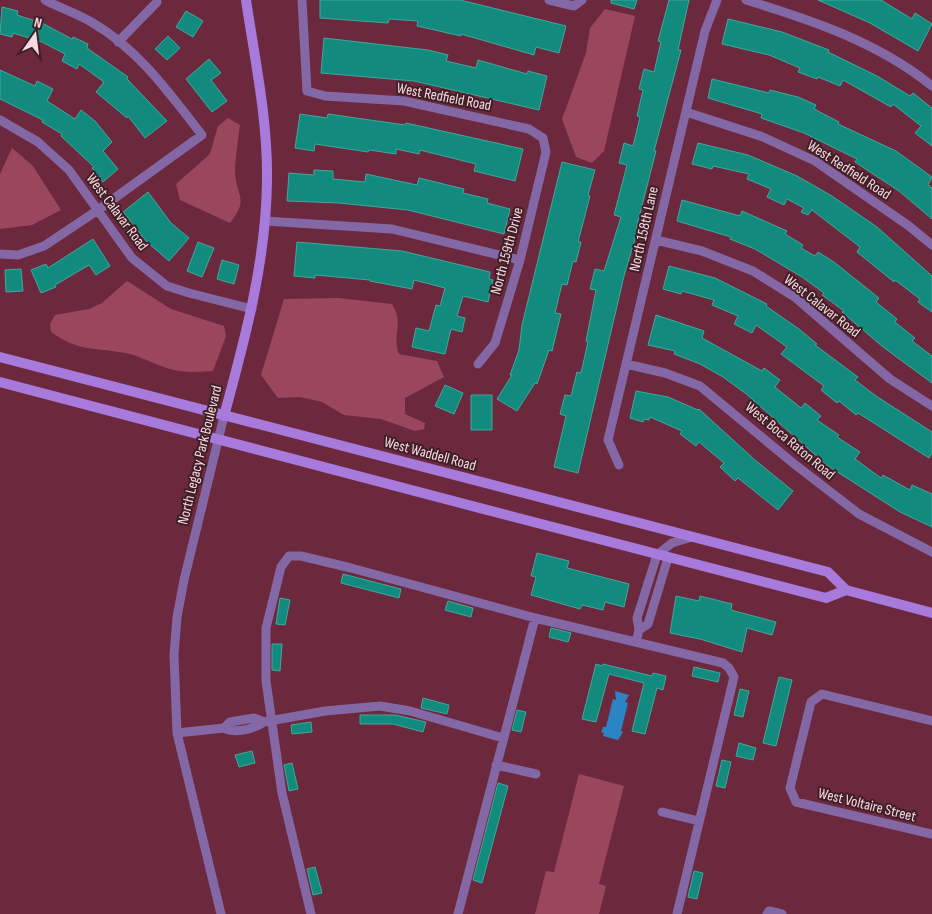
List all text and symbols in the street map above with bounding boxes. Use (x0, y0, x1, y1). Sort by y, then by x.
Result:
north arrow (10, 10, 60, 60)
text: N (32, 14, 44, 32)
street label: West Redfield Road (395, 79, 493, 115)
street label: West Redfield Road (804, 136, 894, 204)
street label: West Calavar Road (82, 169, 152, 255)
street label: North 158th Lane (625, 185, 663, 273)
street label: North 159th Drive (486, 205, 528, 297)
street label: West Calavar Road (780, 270, 864, 342)
street label: North Legacy Park Boulevard (174, 383, 226, 527)
street label: West Boca Raton Road (741, 398, 839, 484)
street label: West Waddell Road (382, 433, 478, 475)
street label: West Voltaire Street (816, 784, 918, 826)

